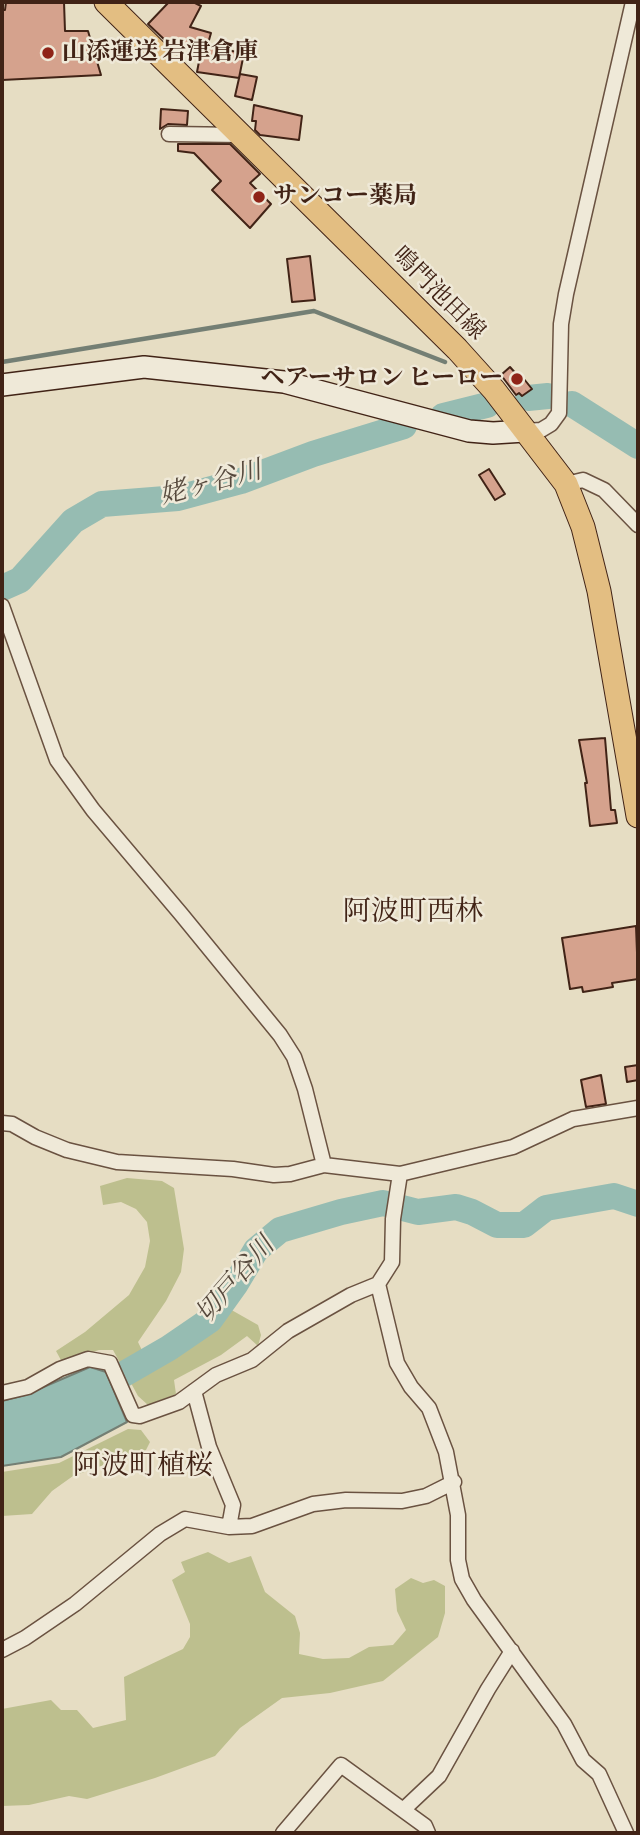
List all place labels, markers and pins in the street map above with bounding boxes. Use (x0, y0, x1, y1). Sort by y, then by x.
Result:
place label: 山添運送 岩津倉庫 (62, 39, 258, 67)
marker: 山添運送 岩津倉庫 (40, 45, 56, 61)
place label: サンコー薬局 (273, 183, 417, 211)
marker: サンコー薬局 (251, 189, 267, 205)
place label: ヘアーサロン ヒーロー (261, 365, 503, 393)
marker: ヘアーサロン ヒーロー (509, 371, 525, 387)

